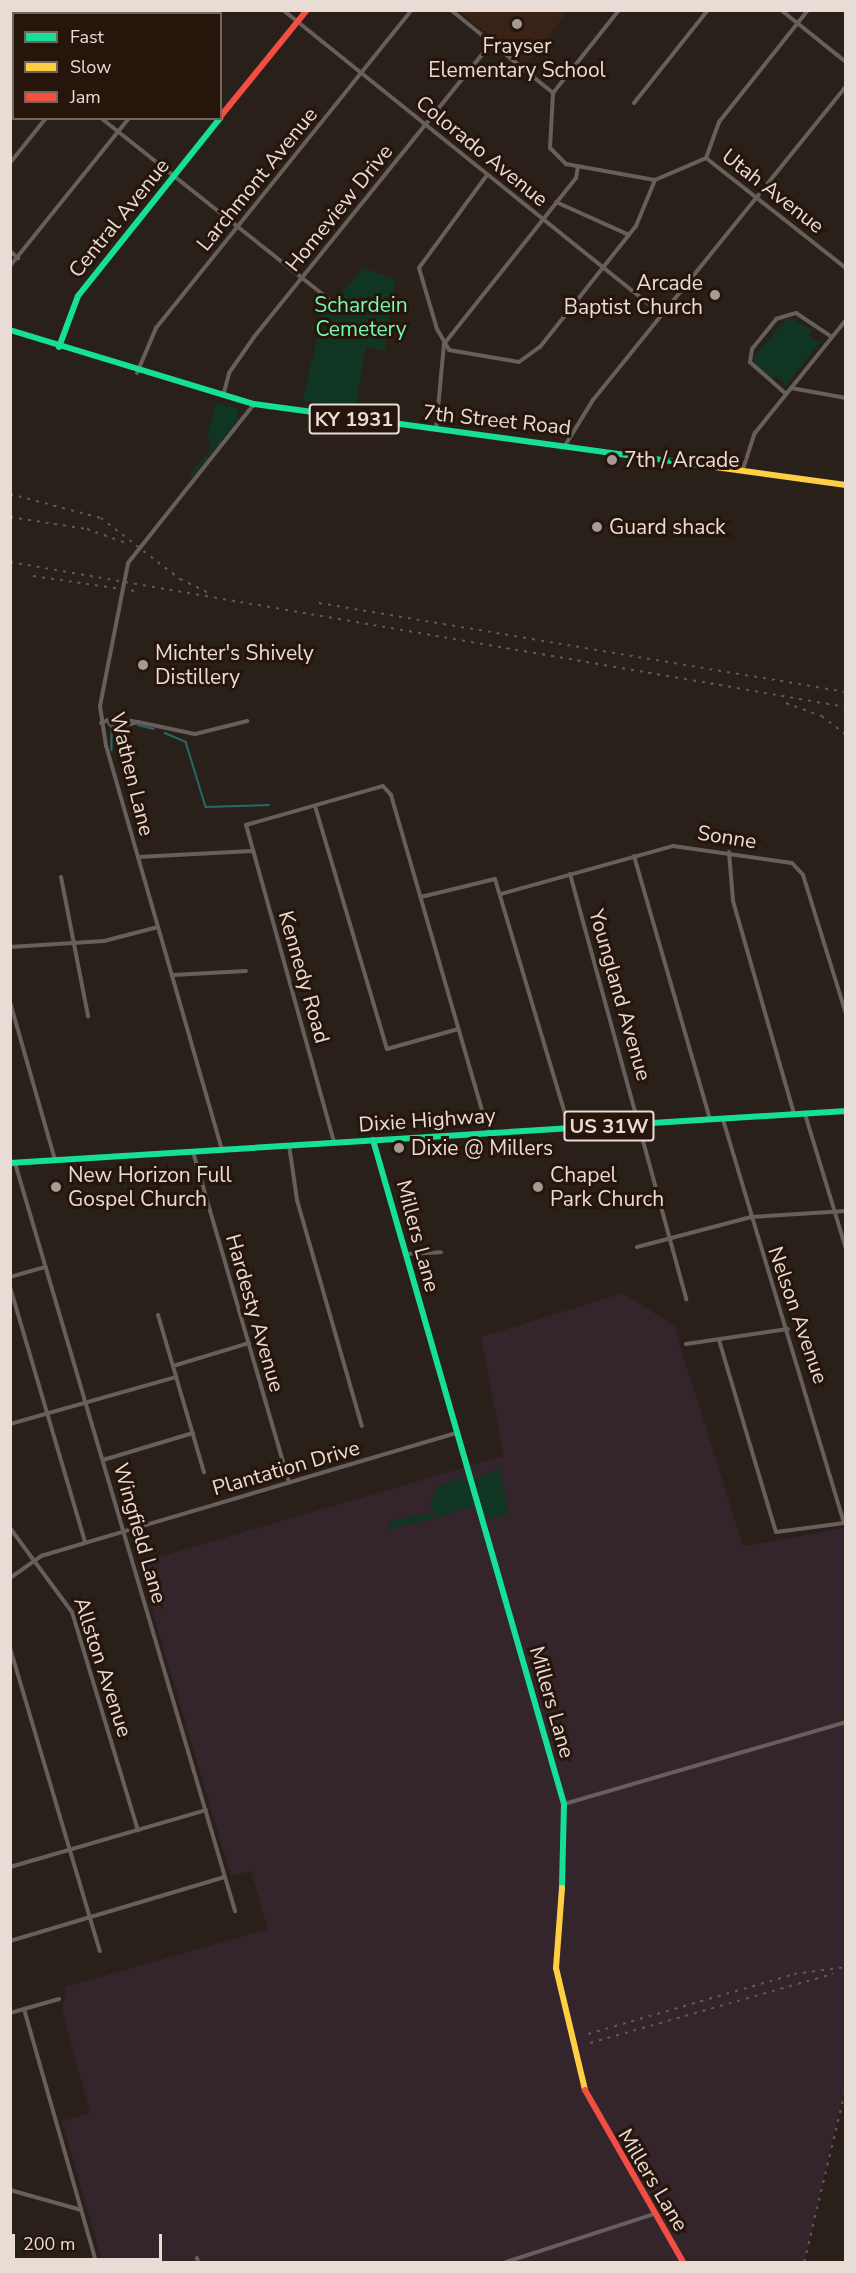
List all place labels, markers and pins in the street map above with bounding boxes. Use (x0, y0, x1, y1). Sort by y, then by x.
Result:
marker: Frayser Elementary School (510, 17, 524, 31)
place label: Frayser Elementary School (428, 33, 606, 83)
place label: Arcade Baptist Church (564, 270, 703, 320)
marker: Arcade Baptist Church (708, 288, 722, 302)
place label: 7th / Arcade (624, 447, 739, 473)
marker: 7th / Arcade (605, 453, 619, 467)
place label: Guard shack (609, 514, 726, 540)
marker: Guard shack (590, 520, 604, 534)
place label: Michter's Shively Distillery (155, 640, 314, 690)
marker: Michter's Shively Distillery (136, 658, 150, 672)
place label: Dixie @ Millers (411, 1135, 553, 1161)
marker: Dixie @ Millers (392, 1141, 406, 1155)
place label: New Horizon Full Gospel Church (68, 1162, 232, 1212)
place label: Chapel Park Church (550, 1162, 664, 1212)
marker: New Horizon Full Gospel Church (49, 1180, 63, 1194)
marker: Chapel Park Church (531, 1180, 545, 1194)

